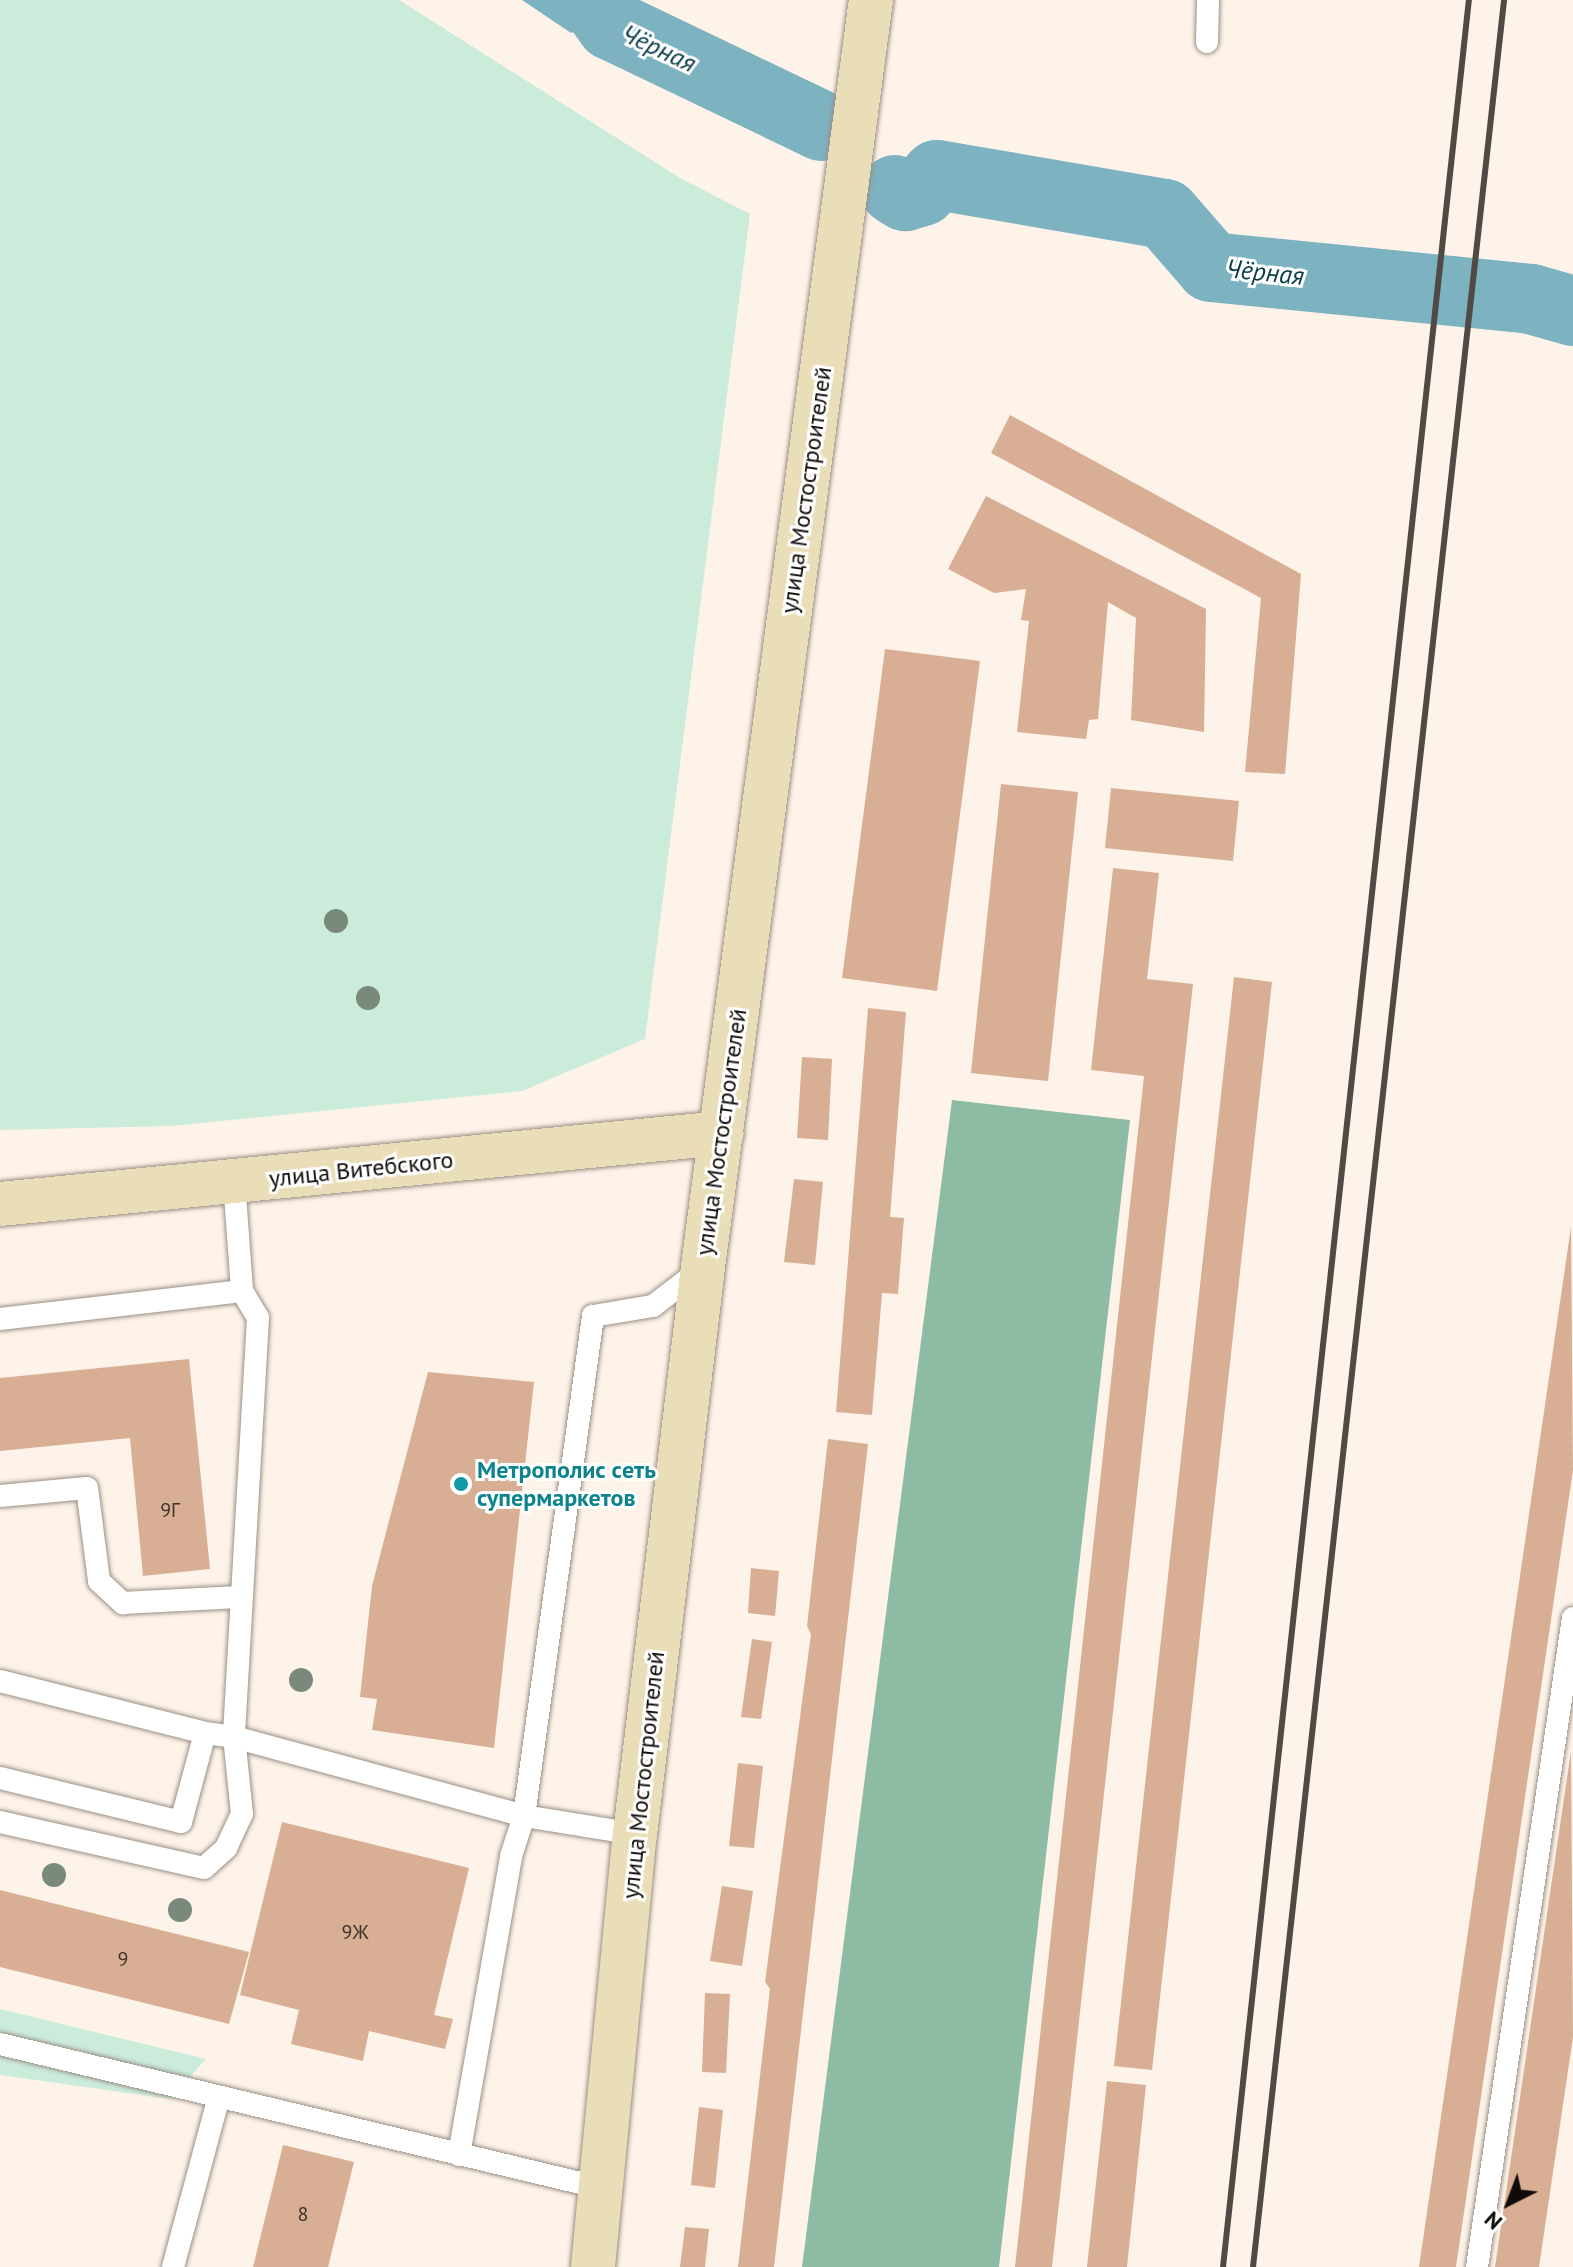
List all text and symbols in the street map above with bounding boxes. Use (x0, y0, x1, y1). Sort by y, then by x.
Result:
water label: Чёрная (617, 17, 701, 79)
water label: Чёрная (1224, 252, 1306, 292)
street label: улица Мостостроителей (774, 365, 838, 615)
street label: улица Мостостроителей (689, 1007, 753, 1257)
street label: улица Витебского (267, 1145, 455, 1193)
place label: Метрополис cеть супермаркетов (477, 1456, 656, 1512)
marker: Метрополис cеть супермаркетов (452, 1475, 470, 1493)
house number: 9Г (160, 1498, 180, 1522)
street label: улица Мостостроителей (616, 1650, 670, 1900)
house number: 9Ж (341, 1920, 369, 1944)
house number: 9 (118, 1947, 128, 1971)
north arrow (1469, 2163, 1549, 2243)
house number: 8 (298, 2202, 308, 2226)
text: N (1478, 2206, 1508, 2236)

